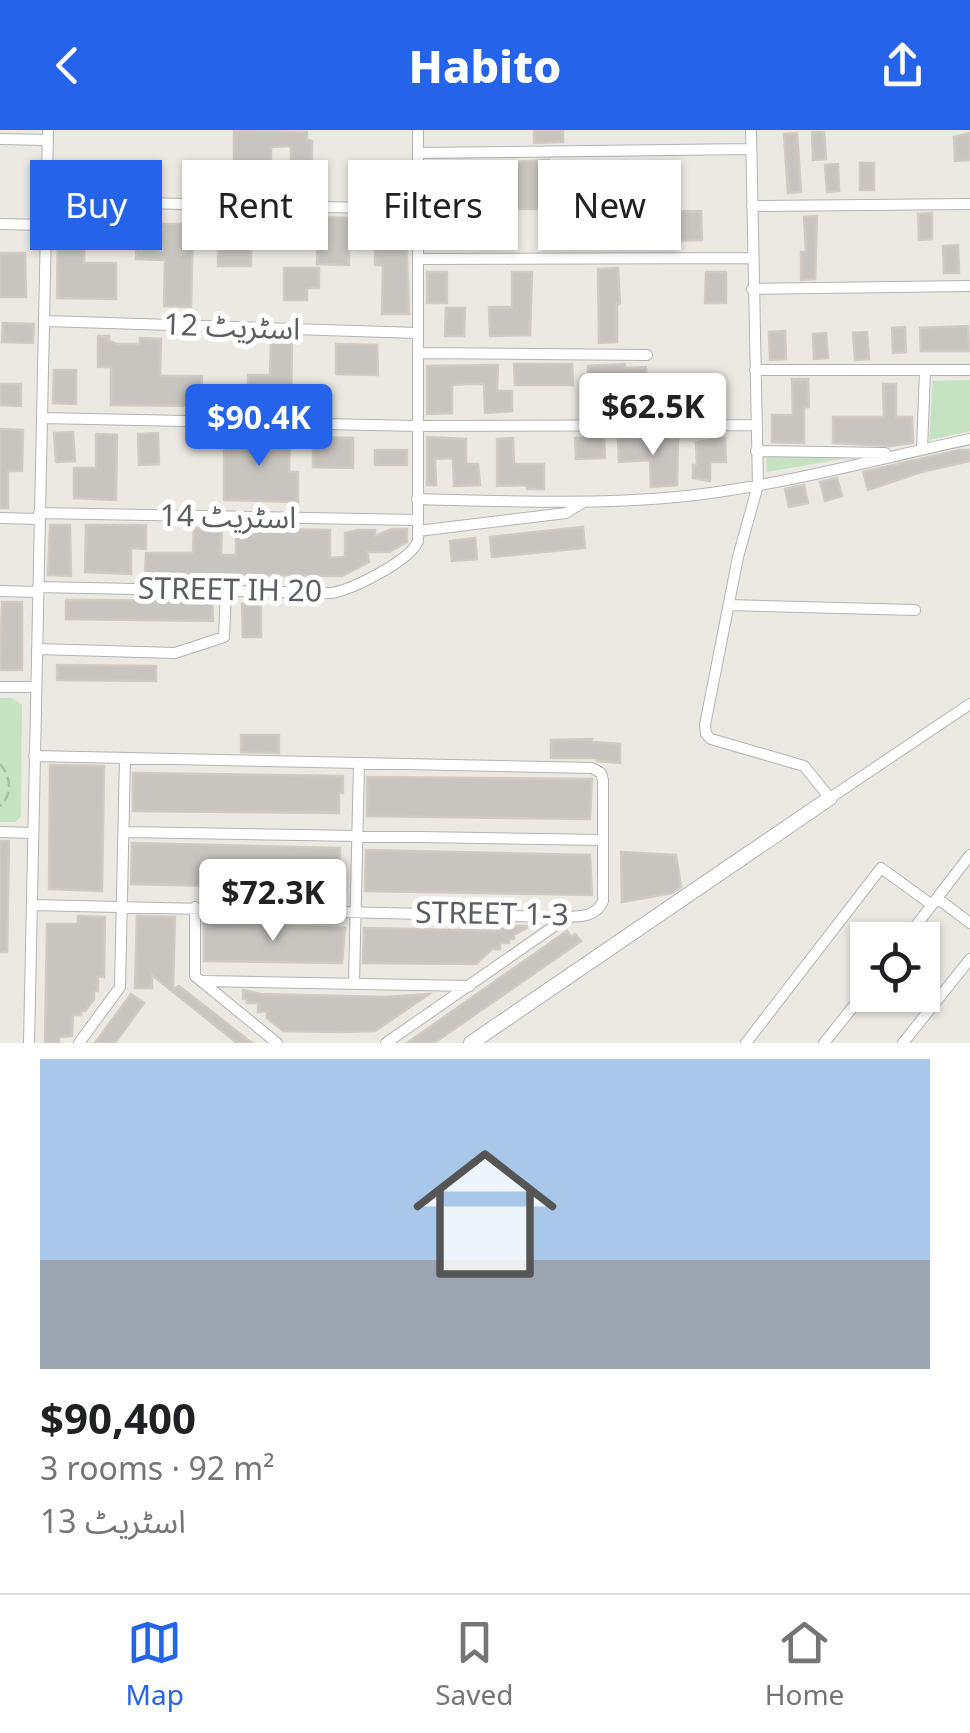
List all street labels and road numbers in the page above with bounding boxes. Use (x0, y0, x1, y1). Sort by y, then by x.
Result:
street label: اسٹریٹ 12 (163, 303, 301, 348)
street label: اسٹریٹ 14 (159, 494, 297, 537)
street label: STREET IH 20 (138, 566, 322, 611)
street label: STREET 1-3 (415, 891, 569, 934)

